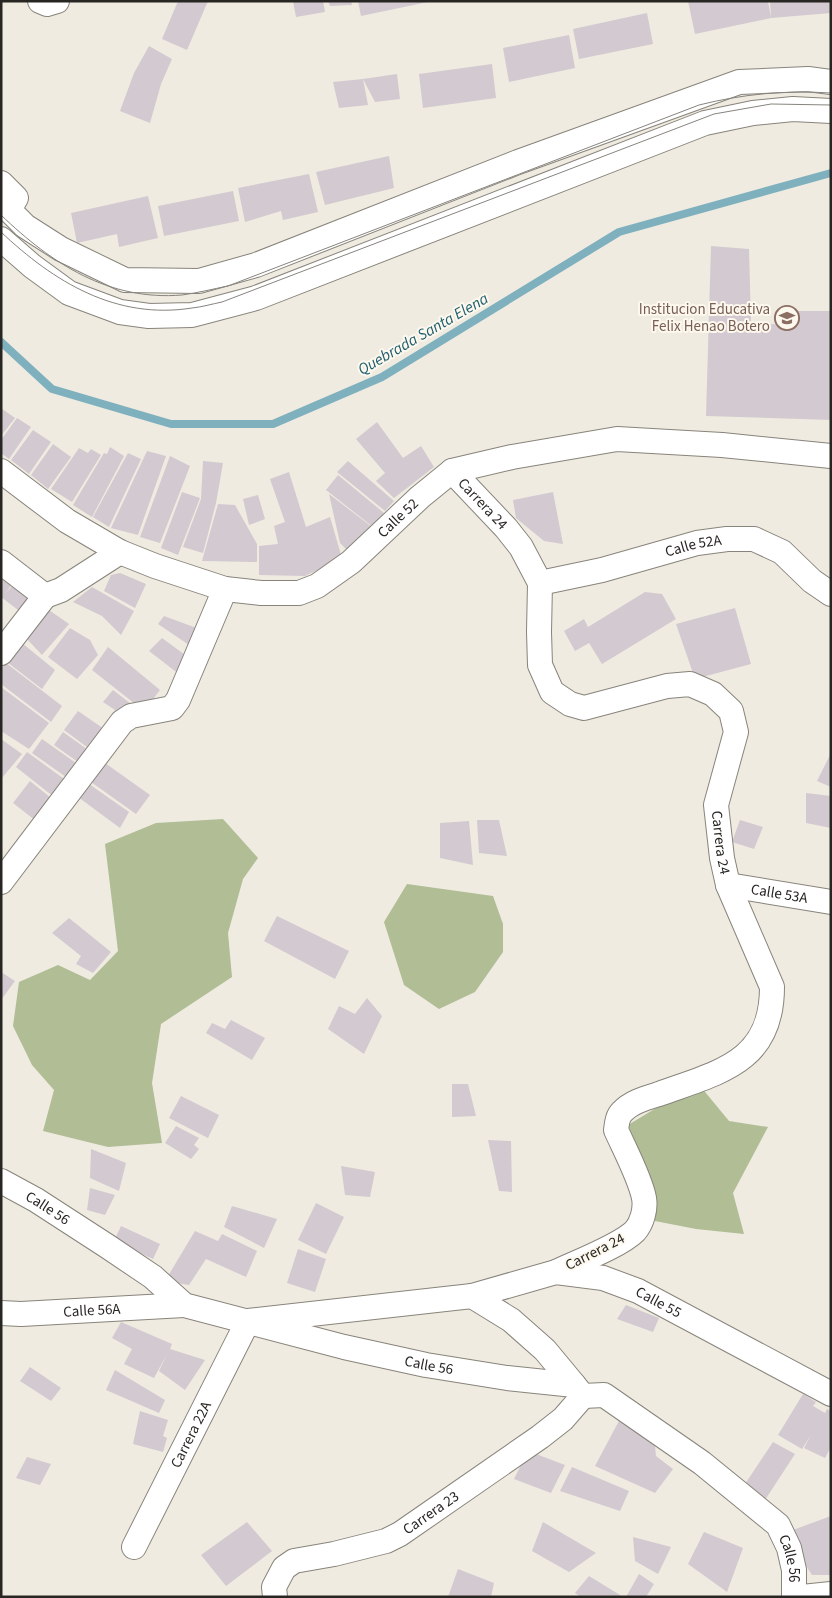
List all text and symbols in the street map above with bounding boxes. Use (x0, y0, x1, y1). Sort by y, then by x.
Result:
water label: Quebrada Santa Elena (354, 287, 493, 380)
place label: Institucion Educativa Felix Henao Botero (639, 299, 770, 337)
school or university icon: Institucion Educativa Felix Henao Botero (774, 305, 800, 331)
street label: Carrera 24 (453, 473, 513, 535)
street label: Calle 52 (373, 493, 423, 542)
street label: Calle 52A (663, 529, 724, 562)
street label: Carrera 24 (706, 809, 736, 877)
street label: Calle 53A (749, 878, 810, 909)
street label: Calle 56 (22, 1186, 74, 1230)
street label: Carrera 24 (562, 1228, 629, 1276)
street label: Calle 55 (632, 1281, 685, 1323)
street label: Calle 56A (63, 1298, 122, 1322)
street label: Calle 56 (403, 1350, 455, 1380)
street label: Carrera 22A (165, 1397, 217, 1472)
street label: Carrera 23 (398, 1486, 463, 1540)
street label: Calle 56 (773, 1531, 805, 1583)

